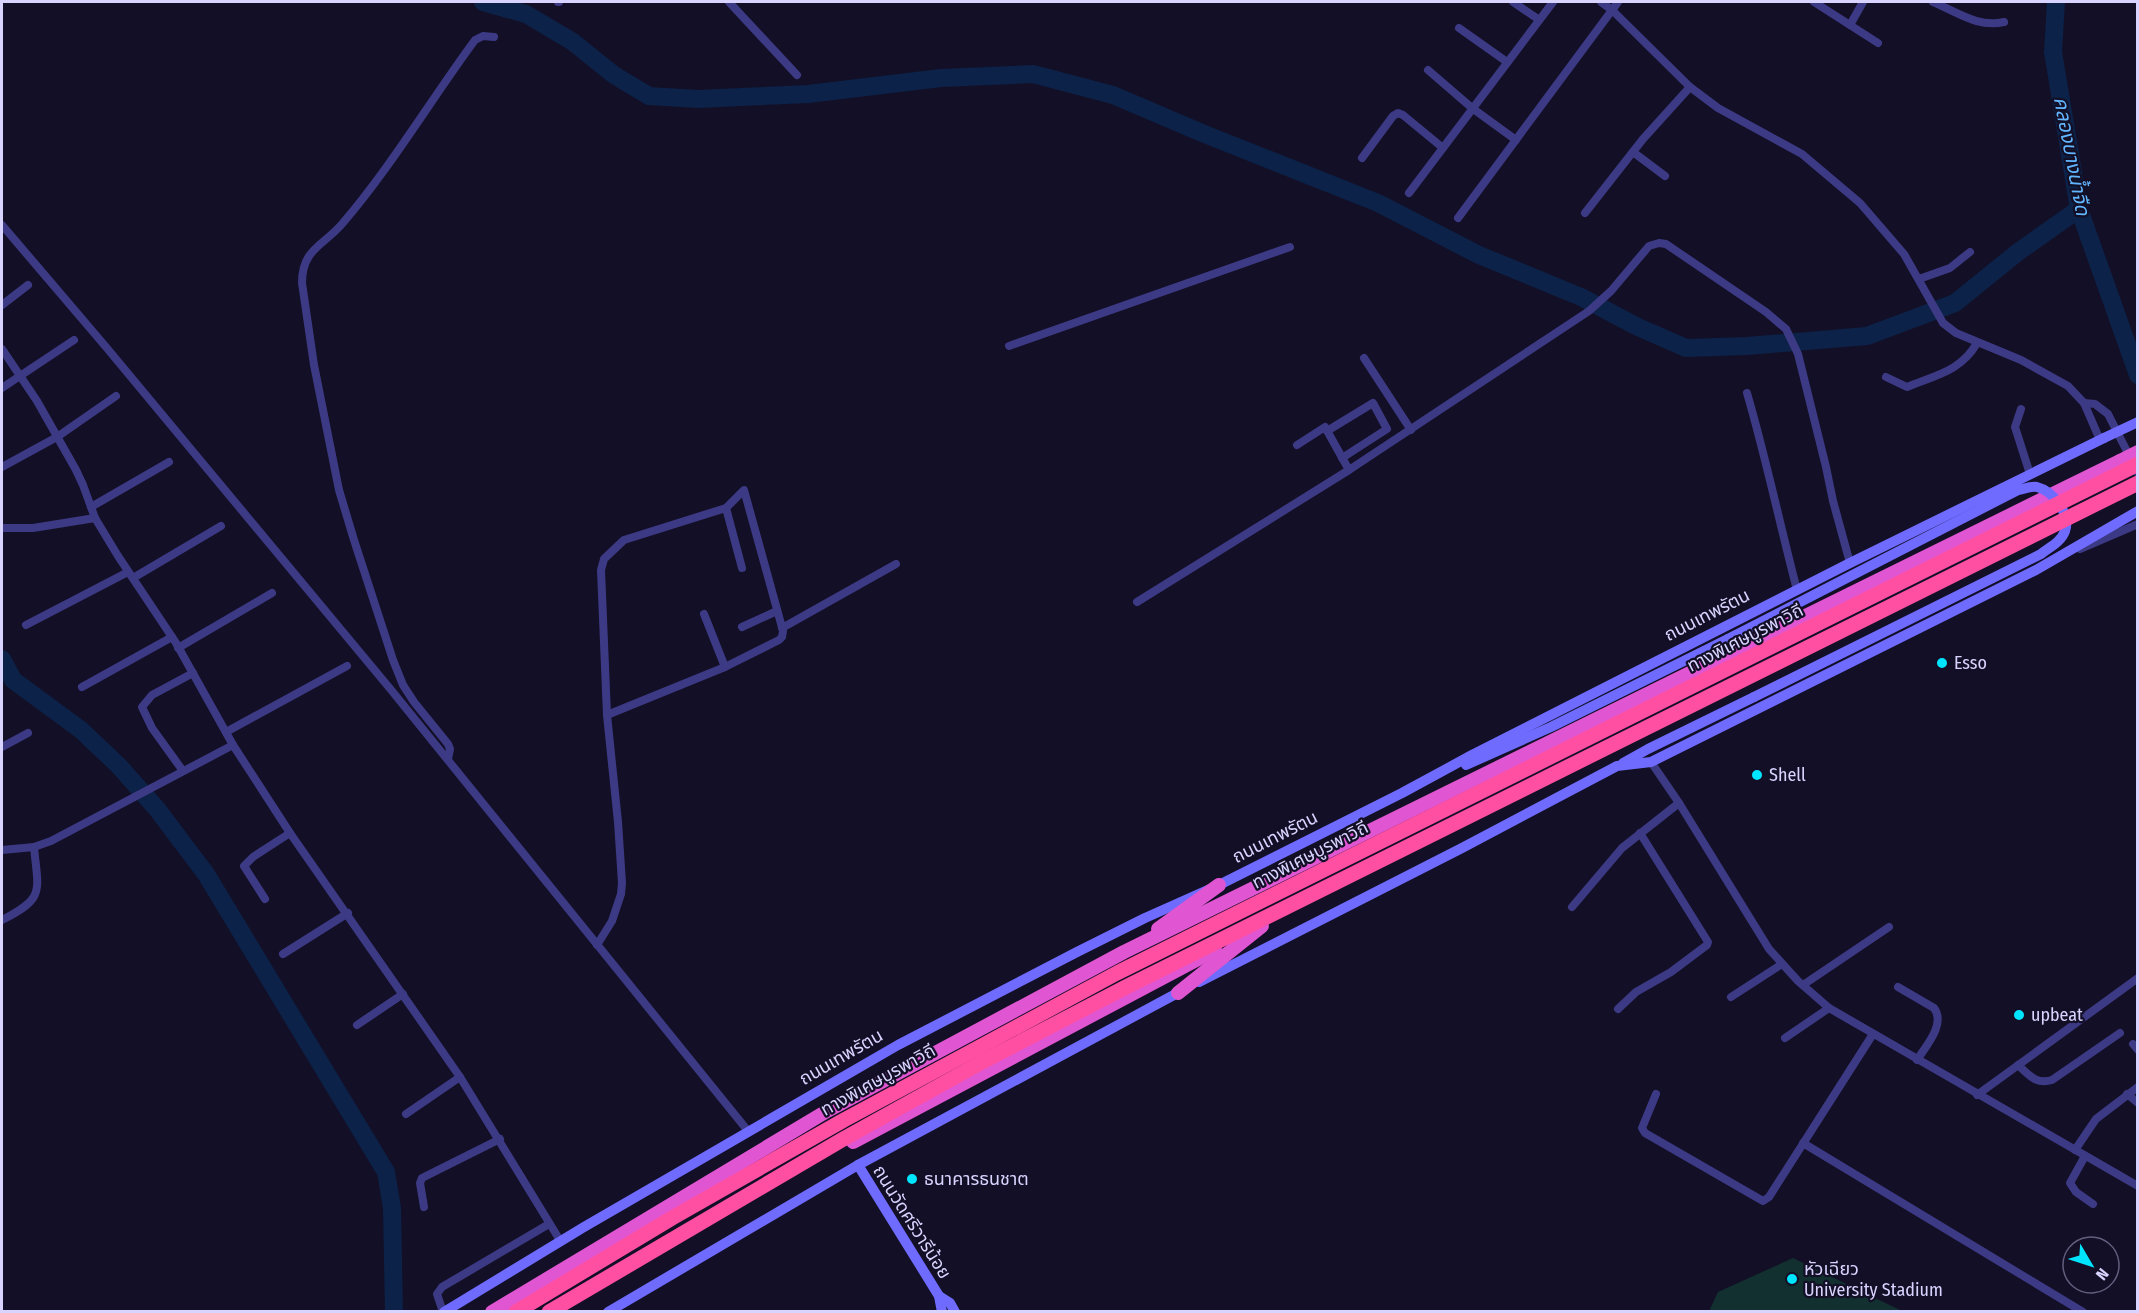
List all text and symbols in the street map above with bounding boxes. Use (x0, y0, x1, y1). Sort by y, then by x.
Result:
water label: คลองบางน้ำจืด (2049, 94, 2097, 218)
street label: ถนนเทพรัตน (1661, 584, 1753, 646)
street label: ทางพิเศษบูรพาวิถี (1683, 599, 1807, 678)
place label: Esso (1954, 652, 1987, 674)
marker: Esso (1935, 656, 1949, 670)
place label: Shell (1769, 764, 1806, 786)
marker: Shell (1750, 768, 1764, 782)
street label: ถนนเทพรัตน (1229, 806, 1321, 868)
street label: ทางพิเศษบูรพาวิถี (1248, 816, 1372, 895)
place label: upbeat (2031, 1004, 2083, 1026)
marker: upbeat (2012, 1008, 2026, 1022)
street label: ถนนเทพรัตน (795, 1024, 887, 1090)
street label: ทางพิเศษบูรพาวิถี (817, 1039, 940, 1121)
street label: ถนนวัดศรีวารีน้อย (868, 1161, 956, 1283)
place label: ธนาคารธนชาต (924, 1168, 1029, 1190)
marker: ธนาคารธนชาต (905, 1172, 919, 1186)
north arrow (2061, 1235, 2121, 1295)
place label: หัวเฉียว University Stadium (1804, 1258, 1943, 1301)
text: N (2092, 1264, 2113, 1284)
marker: หัวเฉียว University Stadium (1785, 1272, 1799, 1286)

